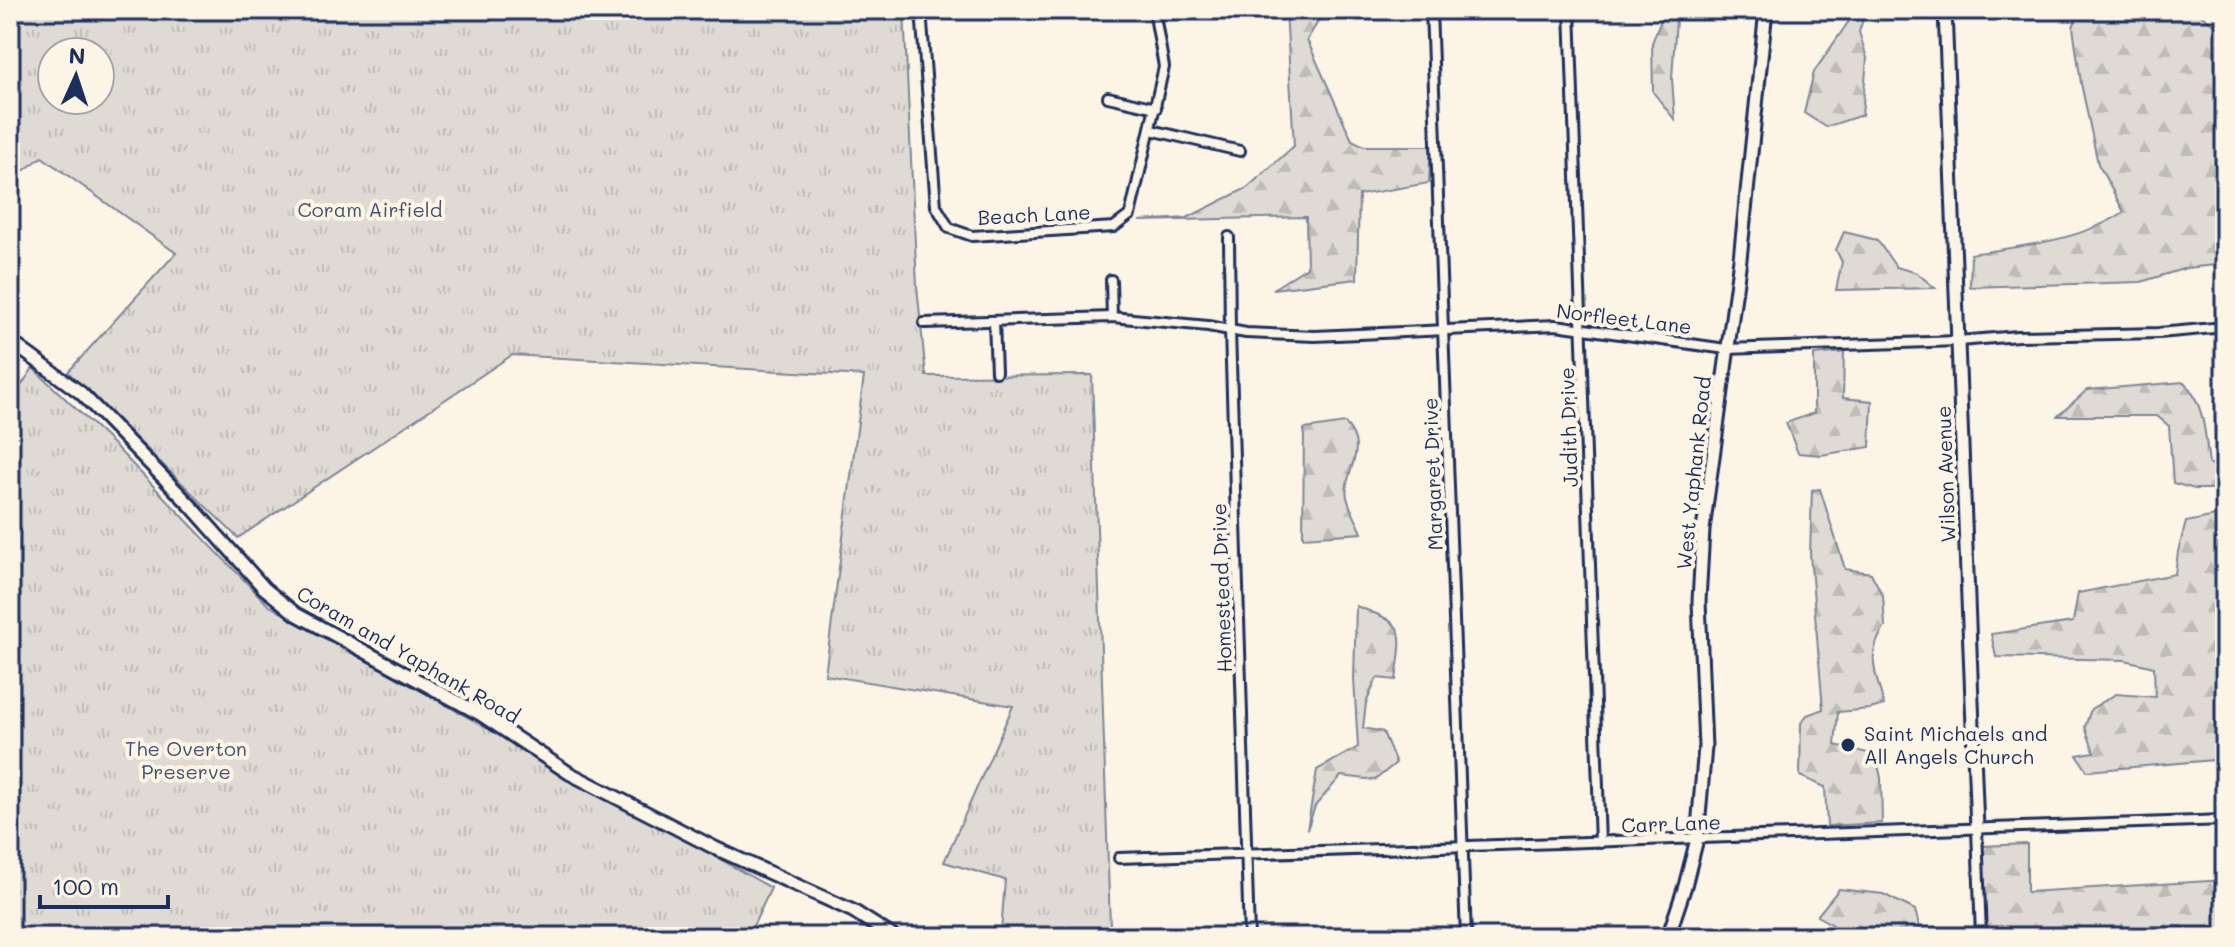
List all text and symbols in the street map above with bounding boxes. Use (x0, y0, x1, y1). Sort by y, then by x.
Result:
north arrow (36, 36, 116, 116)
text: N (68, 41, 86, 70)
park label: Coram Airfield (298, 196, 442, 222)
street label: Beach Lane (977, 198, 1091, 230)
street label: Norfleet Lane (1555, 297, 1693, 339)
street label: Judith Drive (1553, 367, 1583, 487)
street label: West Yaphank Road (1670, 375, 1716, 571)
street label: Margaret Drive (1416, 397, 1448, 551)
street label: Wilson Avenue (1930, 405, 1960, 543)
street label: Homestead Drive (1205, 503, 1237, 673)
street label: Coram and Yaphank Road (292, 580, 525, 729)
place label: Saint Michaels and All Angels Church (1864, 720, 2047, 769)
park label: The Overton Preserve (125, 735, 247, 784)
marker: Saint Michaels and All Angels Church (1839, 736, 1857, 754)
street label: Carr Lane (1621, 808, 1721, 838)
scale bar (40, 859, 168, 909)
text: 100 m (52, 870, 119, 901)

